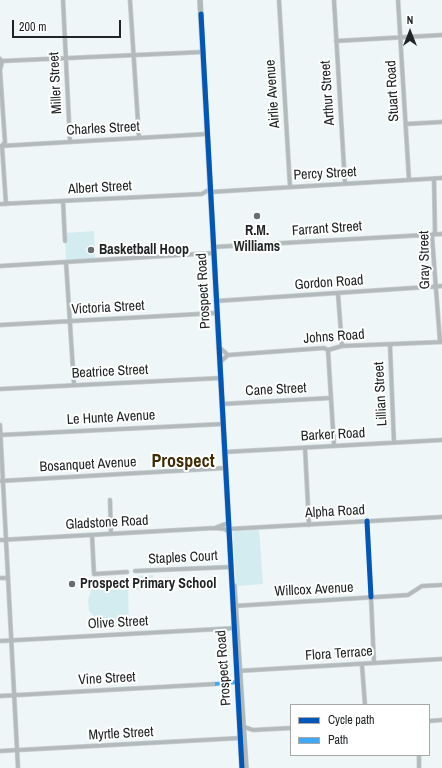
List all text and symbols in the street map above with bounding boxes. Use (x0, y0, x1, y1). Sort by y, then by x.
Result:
scale bar (14, 12, 123, 38)
north arrow (390, 12, 430, 52)
text: N (407, 13, 413, 27)
text: 200 m (19, 19, 46, 35)
street label: Miller Street (46, 52, 66, 114)
street label: Airlie Avenue (262, 59, 284, 129)
street label: Arthur Street (317, 60, 339, 126)
street label: Stuart Road (383, 60, 403, 122)
street label: Charles Street (66, 119, 140, 139)
street label: Percy Street (293, 164, 357, 184)
street label: Albert Street (68, 178, 132, 198)
marker: R.M. Williams (252, 211, 262, 221)
street label: Farrant Street (291, 218, 363, 240)
place label: R.M. Williams (234, 223, 280, 256)
street label: Gray Street (416, 231, 434, 289)
place label: Basketball Hoop (99, 242, 189, 258)
marker: Basketball Hoop (86, 245, 96, 255)
street label: Prospect Road (194, 253, 214, 329)
street label: Gordon Road (294, 272, 364, 294)
street label: Victoria Street (71, 298, 145, 318)
street label: Johns Road (303, 326, 365, 348)
street label: Lillian Street (371, 361, 391, 427)
street label: Beatrice Street (71, 362, 149, 382)
street label: Cane Street (245, 380, 307, 400)
street label: Le Hunte Avenue (66, 407, 156, 429)
street label: Barker Road (300, 425, 366, 445)
district label: Prospect (151, 451, 215, 473)
street label: Bosanquet Avenue (39, 454, 137, 476)
street label: Alpha Road (305, 502, 365, 522)
street label: Gladstone Road (65, 512, 149, 534)
street label: Staples Court (148, 548, 218, 568)
place label: Prospect Primary School (80, 576, 217, 592)
marker: Prospect Primary School (67, 579, 77, 589)
street label: Willcox Avenue (274, 580, 354, 600)
street label: Olive Street (87, 613, 149, 633)
street label: Prospect Road (213, 630, 235, 706)
street label: Flora Terrace (305, 643, 373, 665)
street label: Vine Street (78, 669, 136, 689)
legend (290, 704, 430, 756)
text: Cycle path (328, 712, 375, 728)
street label: Myrtle Street (88, 724, 154, 744)
text: Path (328, 732, 348, 748)

